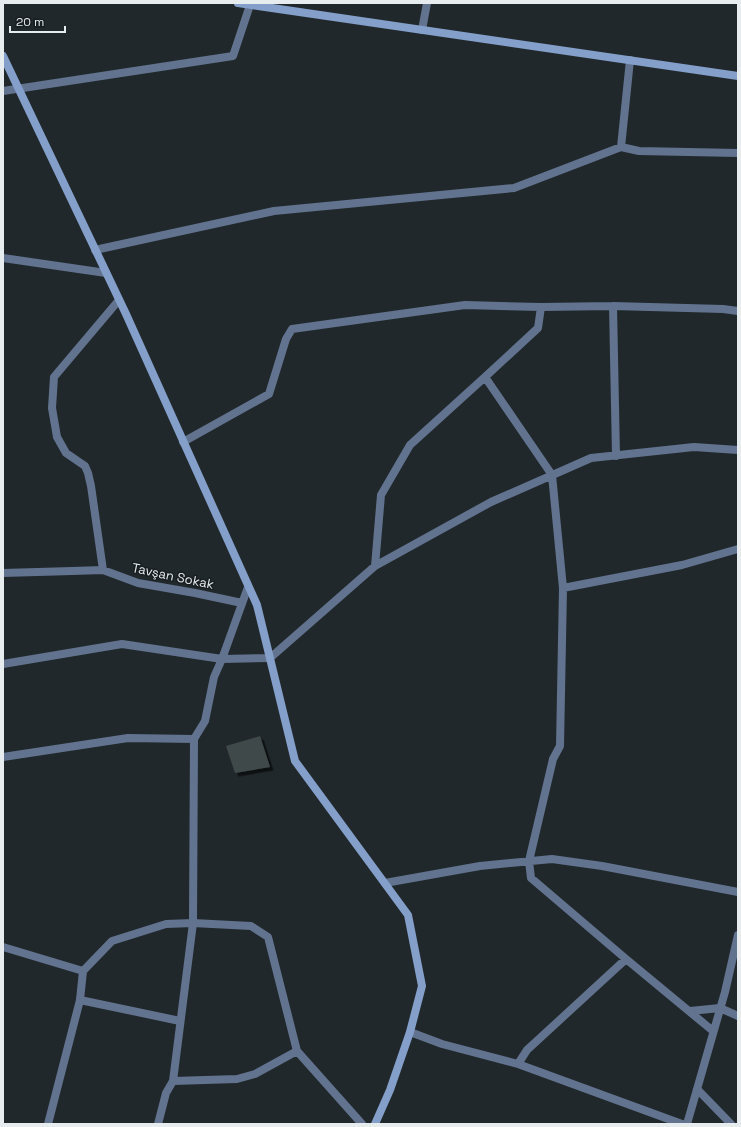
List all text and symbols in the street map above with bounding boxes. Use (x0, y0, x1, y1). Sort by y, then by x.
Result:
scale bar (10, 8, 65, 34)
text: 20 m (16, 14, 44, 30)
street label: Tavşan Sokak (130, 559, 216, 593)

